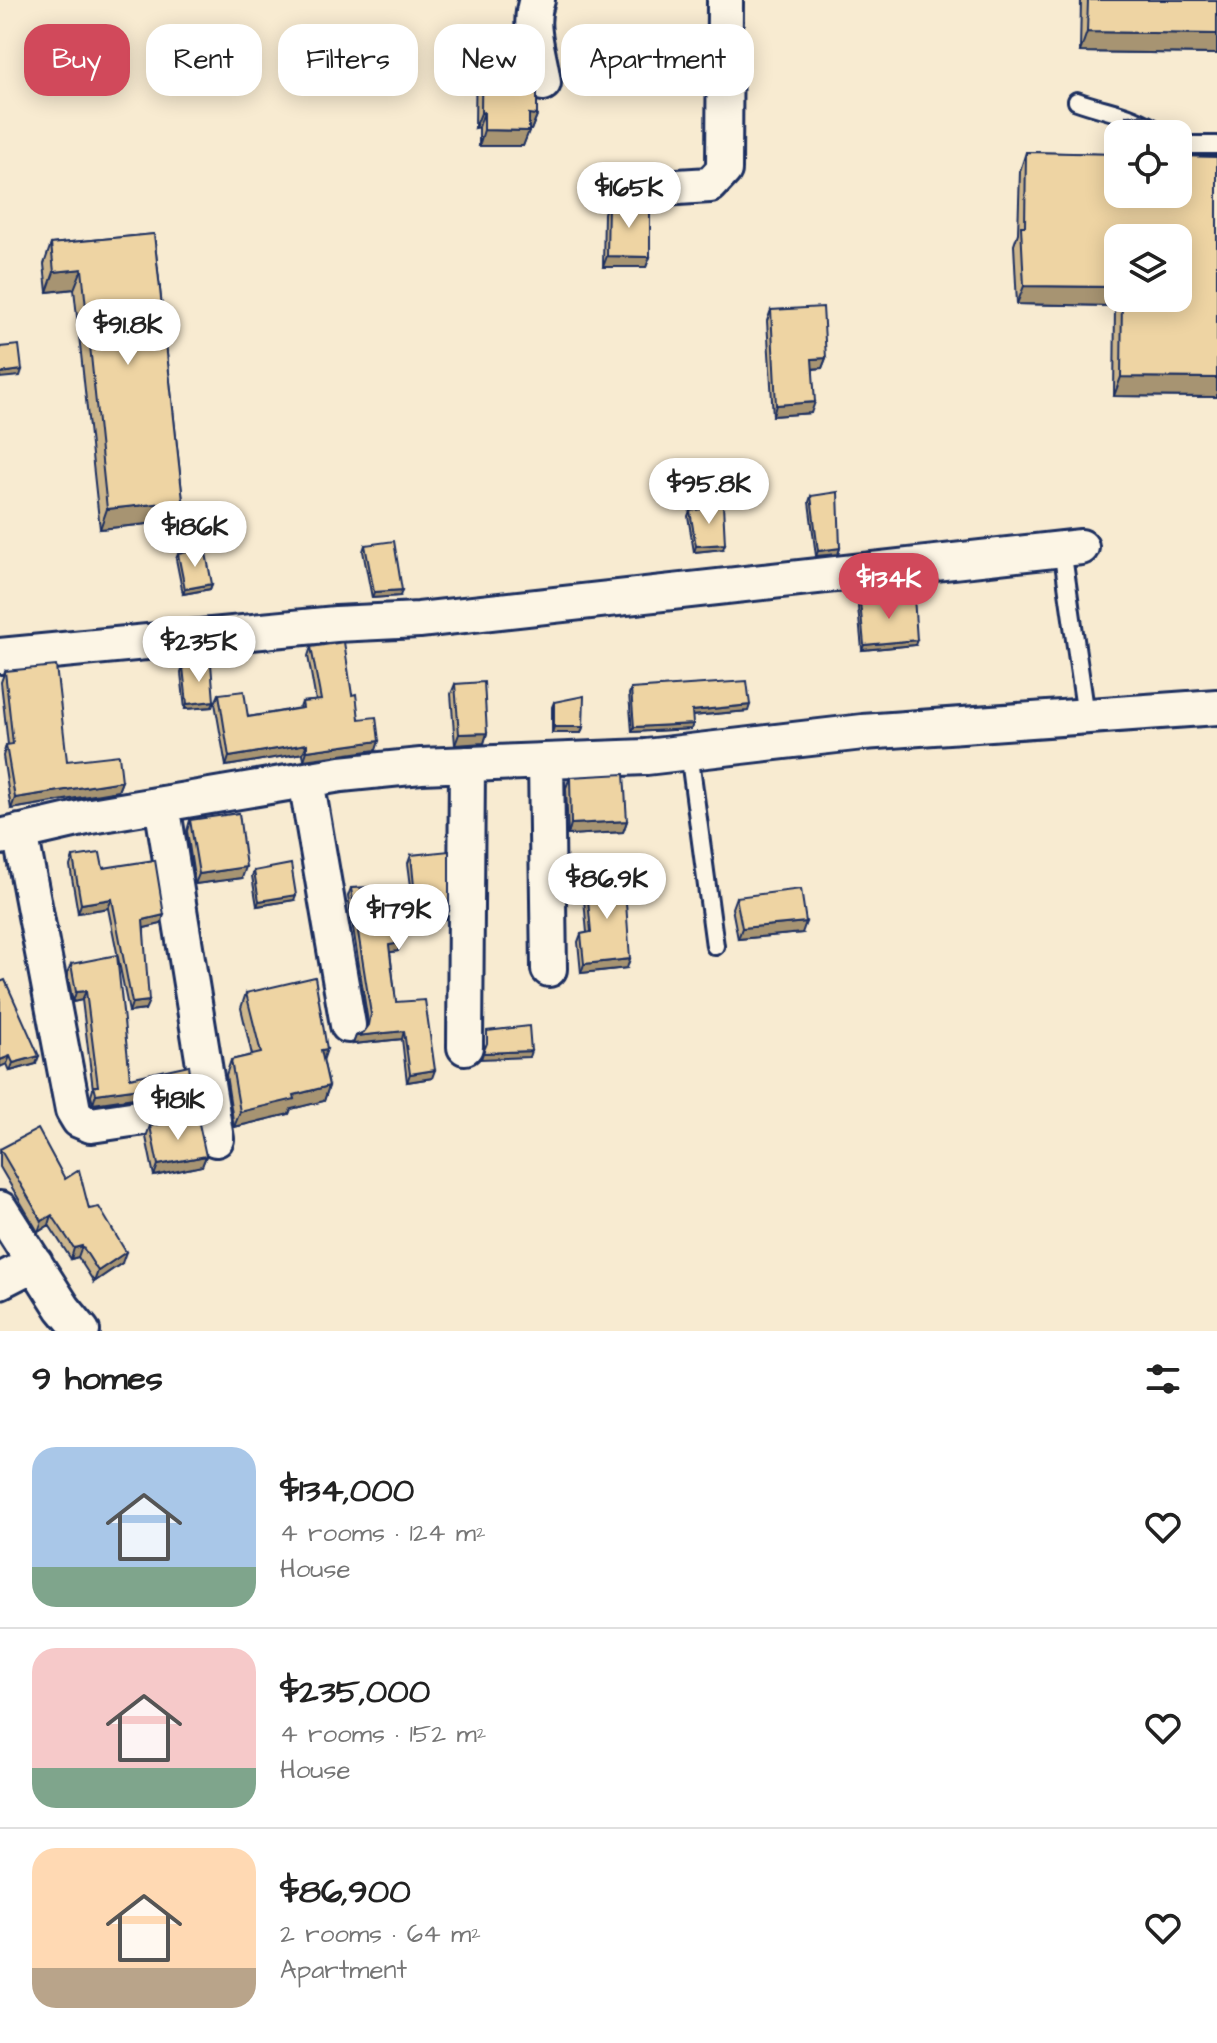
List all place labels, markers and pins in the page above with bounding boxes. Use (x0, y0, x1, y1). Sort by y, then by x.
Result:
pin: $165K (573, 162, 685, 230)
pin: $91.8K (63, 299, 193, 367)
pin: $95.8K (644, 458, 774, 526)
pin: $186K (139, 501, 251, 569)
pin: $134K (833, 553, 945, 621)
pin: $235K (143, 616, 255, 684)
pin: $86.9K (542, 853, 672, 921)
pin: $179K (343, 884, 455, 952)
pin: $181K (122, 1074, 234, 1142)

